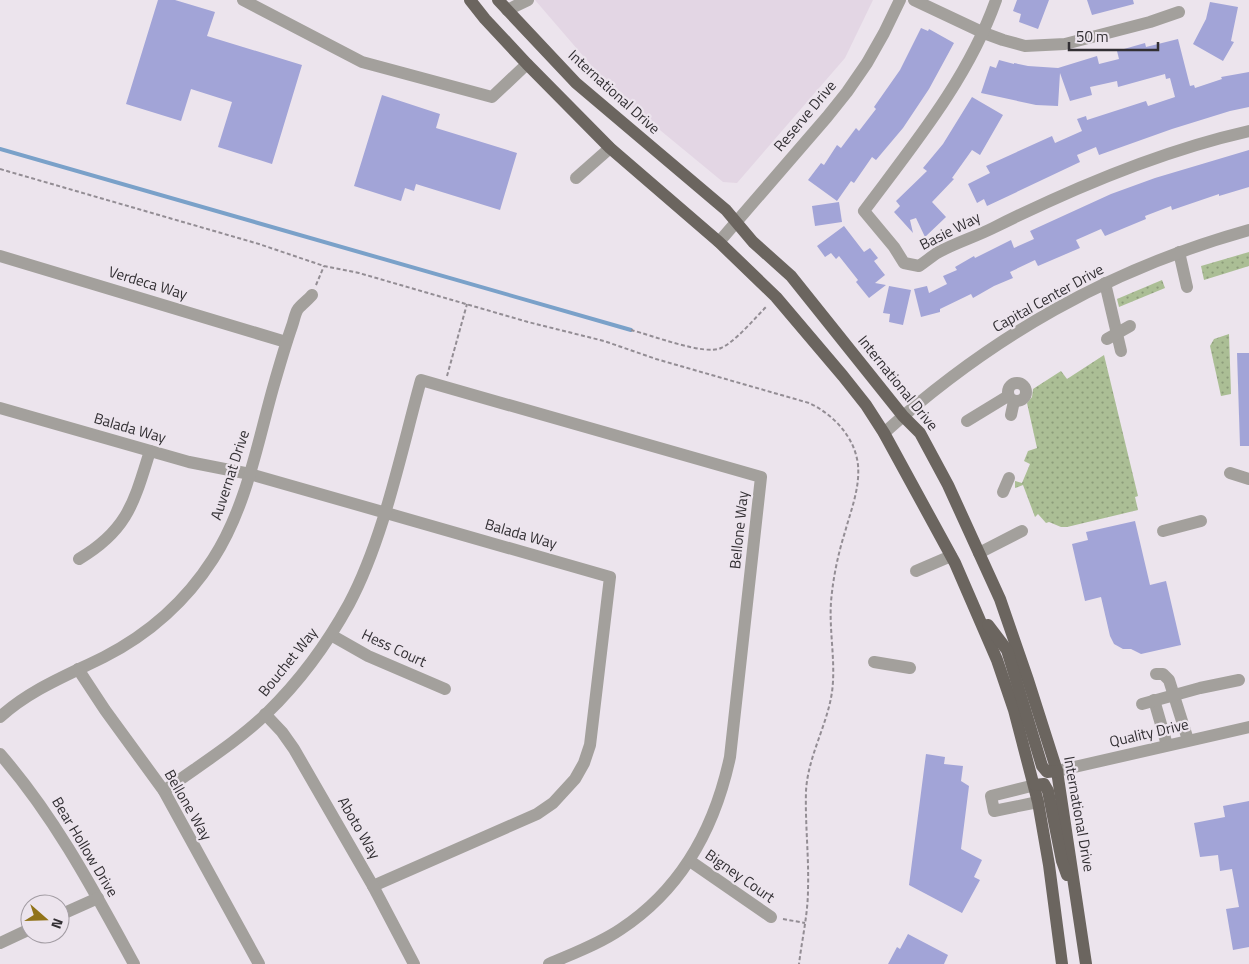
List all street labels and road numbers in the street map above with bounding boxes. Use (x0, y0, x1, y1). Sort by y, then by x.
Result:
street label: International Drive (563, 44, 665, 139)
street label: Reserve Drive (768, 75, 841, 156)
street label: Basie Way (915, 205, 984, 256)
street label: Capital Center Drive (988, 257, 1108, 338)
street label: Verdeca Way (106, 260, 190, 305)
street label: International Drive (853, 330, 944, 435)
street label: Balada Way (91, 406, 169, 449)
street label: Auvernat Drive (204, 427, 255, 523)
street label: Bellone Way (723, 490, 754, 570)
street label: Balada Way (482, 512, 560, 555)
street label: Bouchet Way (252, 622, 323, 701)
street label: Hess Court (358, 622, 431, 673)
street label: Quality Drive (1107, 712, 1191, 753)
street label: International Drive (1058, 754, 1101, 873)
street label: Bellone Way (159, 765, 218, 844)
street label: Bear Hollow Drive (46, 792, 124, 901)
street label: Aboto Way (332, 792, 387, 863)
street label: Bigney Court (701, 843, 781, 909)

